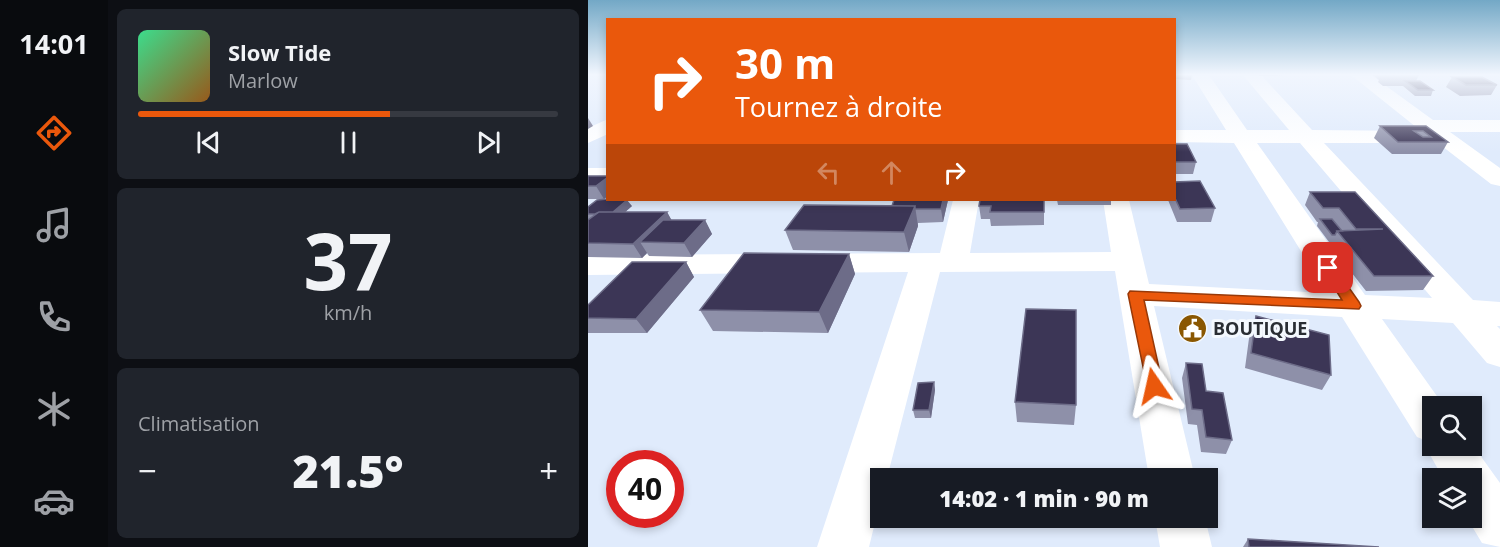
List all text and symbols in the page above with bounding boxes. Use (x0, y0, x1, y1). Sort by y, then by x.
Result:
text: 14:01 (19, 25, 89, 62)
text: 30 m (735, 34, 835, 91)
text: Slow Tide (228, 37, 331, 67)
icon: right (636, 42, 714, 120)
text: Marlow (228, 67, 298, 94)
text: Tournez à droite (735, 88, 943, 125)
icon: directions (33, 112, 75, 154)
icon: previous (192, 126, 225, 159)
icon: pause (332, 126, 365, 159)
icon: next (472, 126, 505, 159)
icon: left (812, 156, 845, 189)
icon: ahead (875, 156, 908, 189)
icon: right (938, 156, 971, 189)
icon: music (33, 204, 75, 246)
text: 37 (303, 207, 393, 313)
pin (1302, 242, 1353, 293)
icon: arrive (1311, 251, 1344, 284)
icon: phone (33, 296, 75, 338)
text: km/h (324, 299, 372, 326)
public building icon: BOUTIQUE (1176, 313, 1208, 345)
place label: BOUTIQUE (1213, 316, 1307, 340)
position arrow (1122, 354, 1186, 418)
icon: climate (33, 388, 75, 430)
map controls (1422, 396, 1482, 528)
button: search (1422, 396, 1482, 456)
text: Climatisation (138, 410, 260, 437)
text: 21.5° (292, 440, 404, 501)
text: − (138, 448, 157, 493)
text: + (539, 448, 558, 493)
speed limit sign: 40 (606, 450, 684, 528)
button: layers (1422, 468, 1482, 528)
icon: car (33, 480, 75, 522)
text: 14:02 · 1 min · 90 m (939, 483, 1149, 513)

